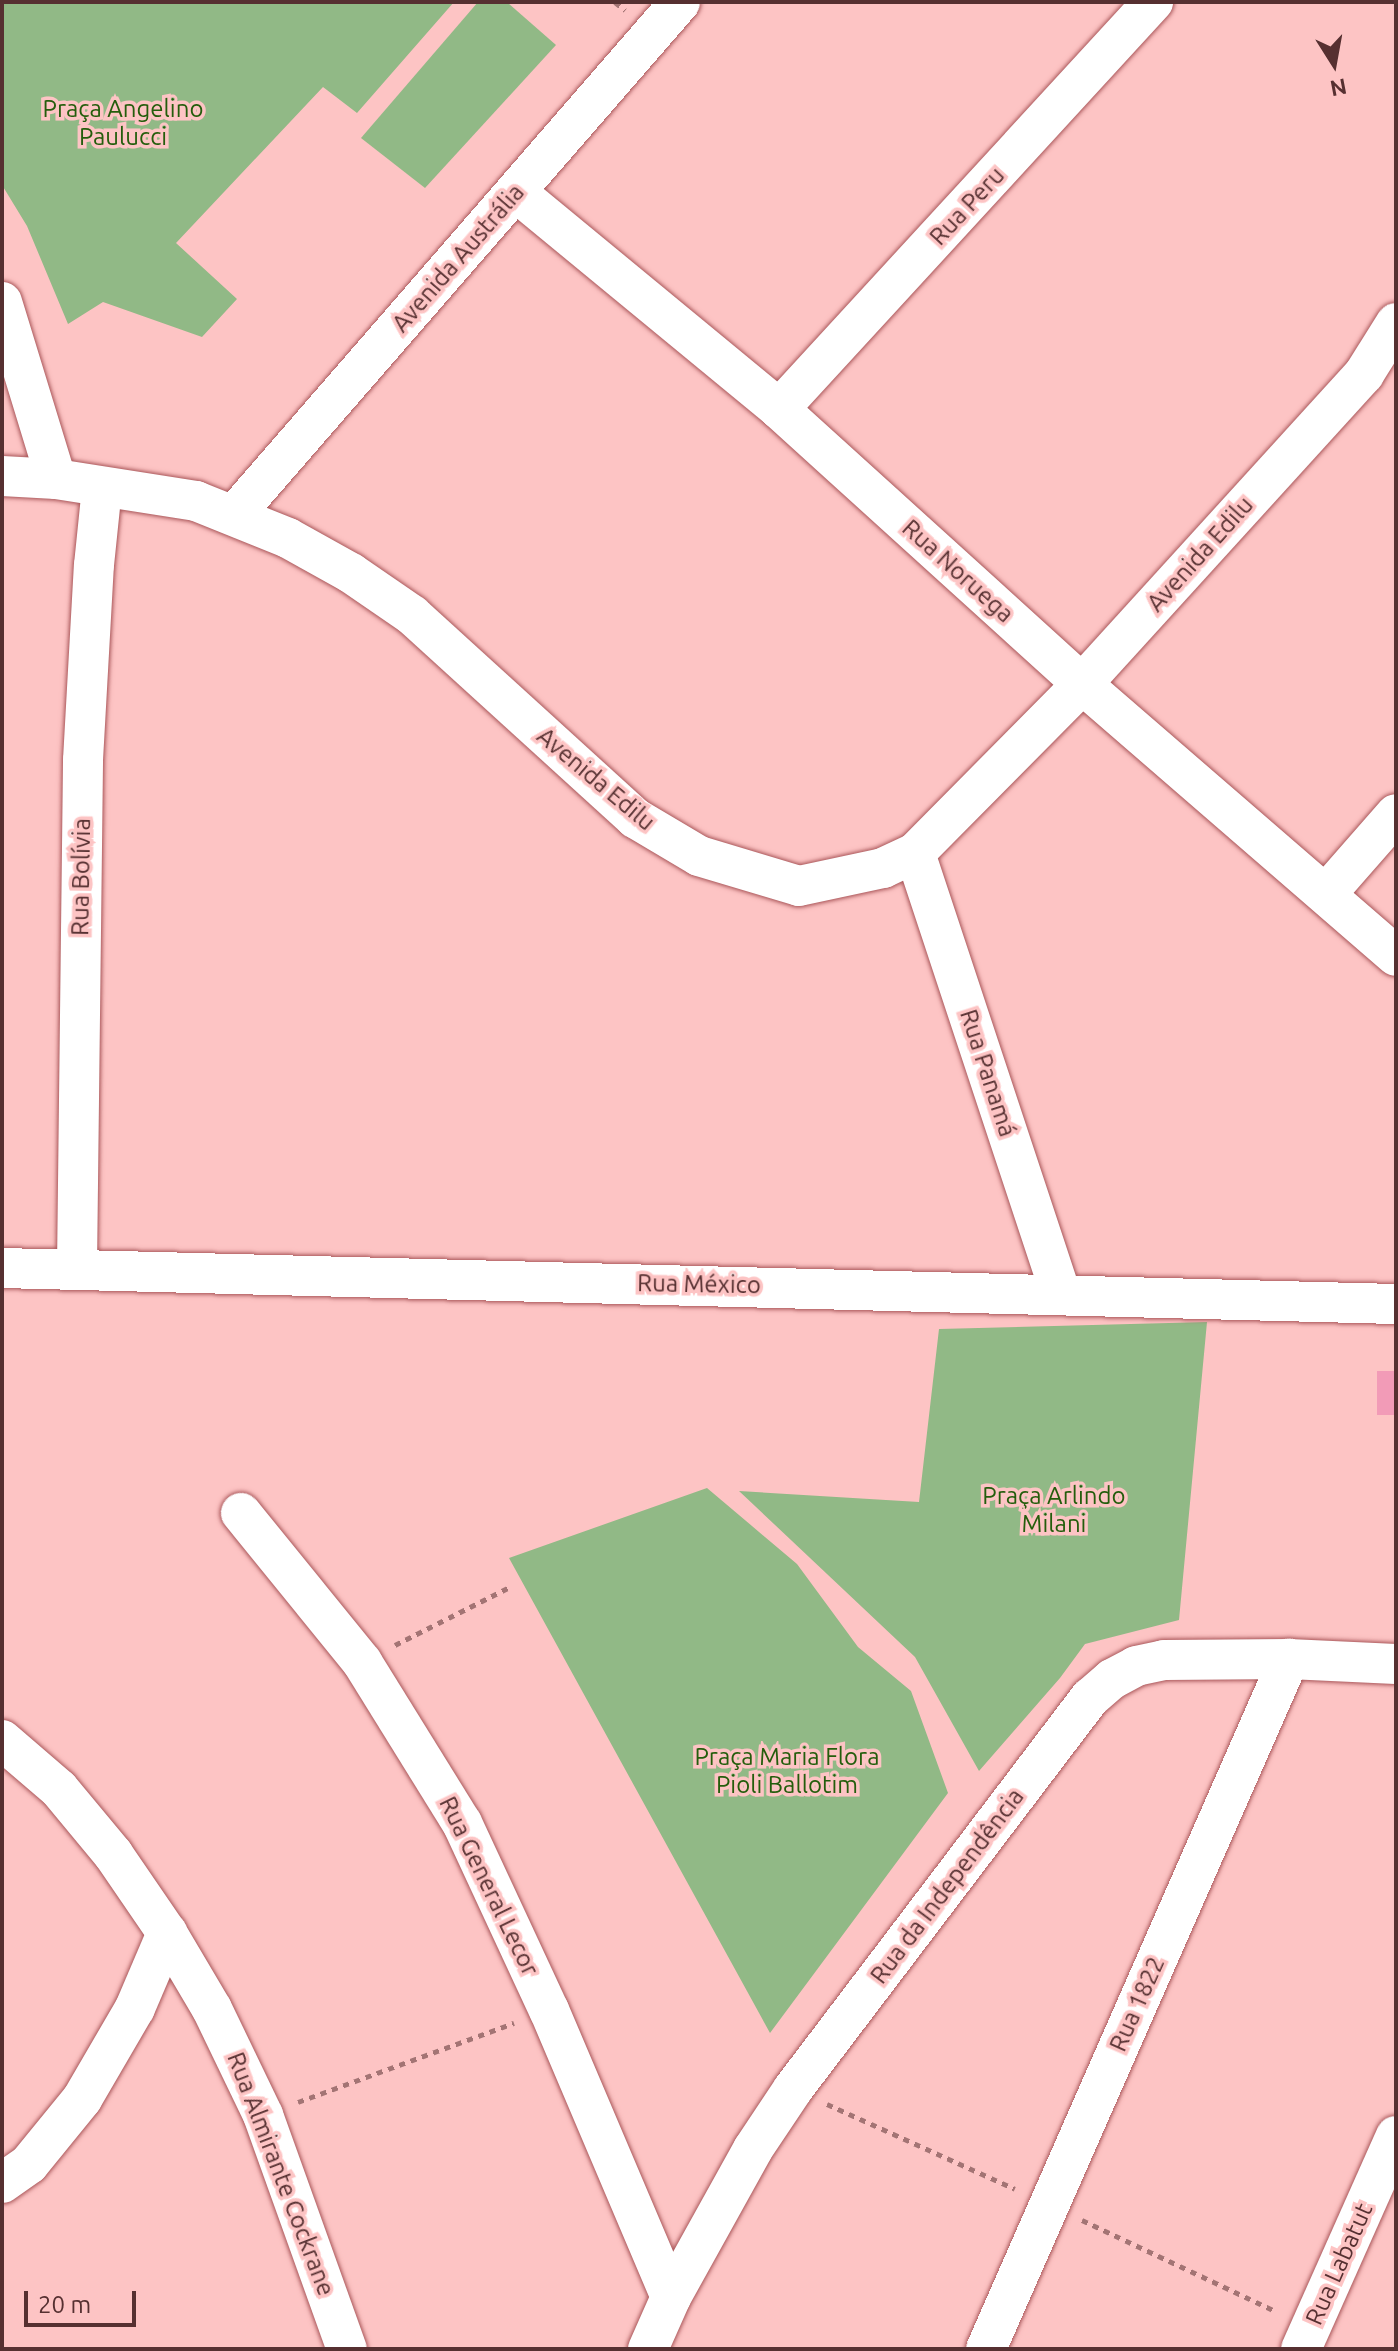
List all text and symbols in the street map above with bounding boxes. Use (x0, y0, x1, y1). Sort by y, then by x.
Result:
north arrow (1294, 24, 1374, 104)
text: N (1328, 74, 1349, 102)
park label: Praça Angelino Paulucci (43, 95, 203, 151)
street label: Rua Peru (924, 161, 1010, 251)
street label: Avenida Austrália (386, 178, 530, 338)
street label: Avenida Edilu (1141, 491, 1259, 617)
street label: Rua Noruega (896, 514, 1020, 628)
street label: Avenida Edilu (531, 721, 661, 837)
street label: Rua Bolívia (66, 818, 96, 936)
street label: Rua Panamá (954, 1006, 1022, 1140)
street label: Rua México (637, 1269, 761, 1299)
park label: Praça Arlindo Milani (982, 1482, 1126, 1538)
park label: Praça Maria Flora Pioli Ballotim (695, 1743, 879, 1799)
street label: Rua da Independência (864, 1783, 1030, 1989)
street label: Rua General Lecor (433, 1792, 545, 1980)
street label: Rua 1822 (1103, 1952, 1171, 2056)
street label: Rua Almirante Cockrane (221, 2048, 341, 2300)
street label: Rua Labatut (1299, 2199, 1379, 2329)
scale bar (28, 2275, 140, 2325)
text: 20 m (38, 2291, 91, 2318)

